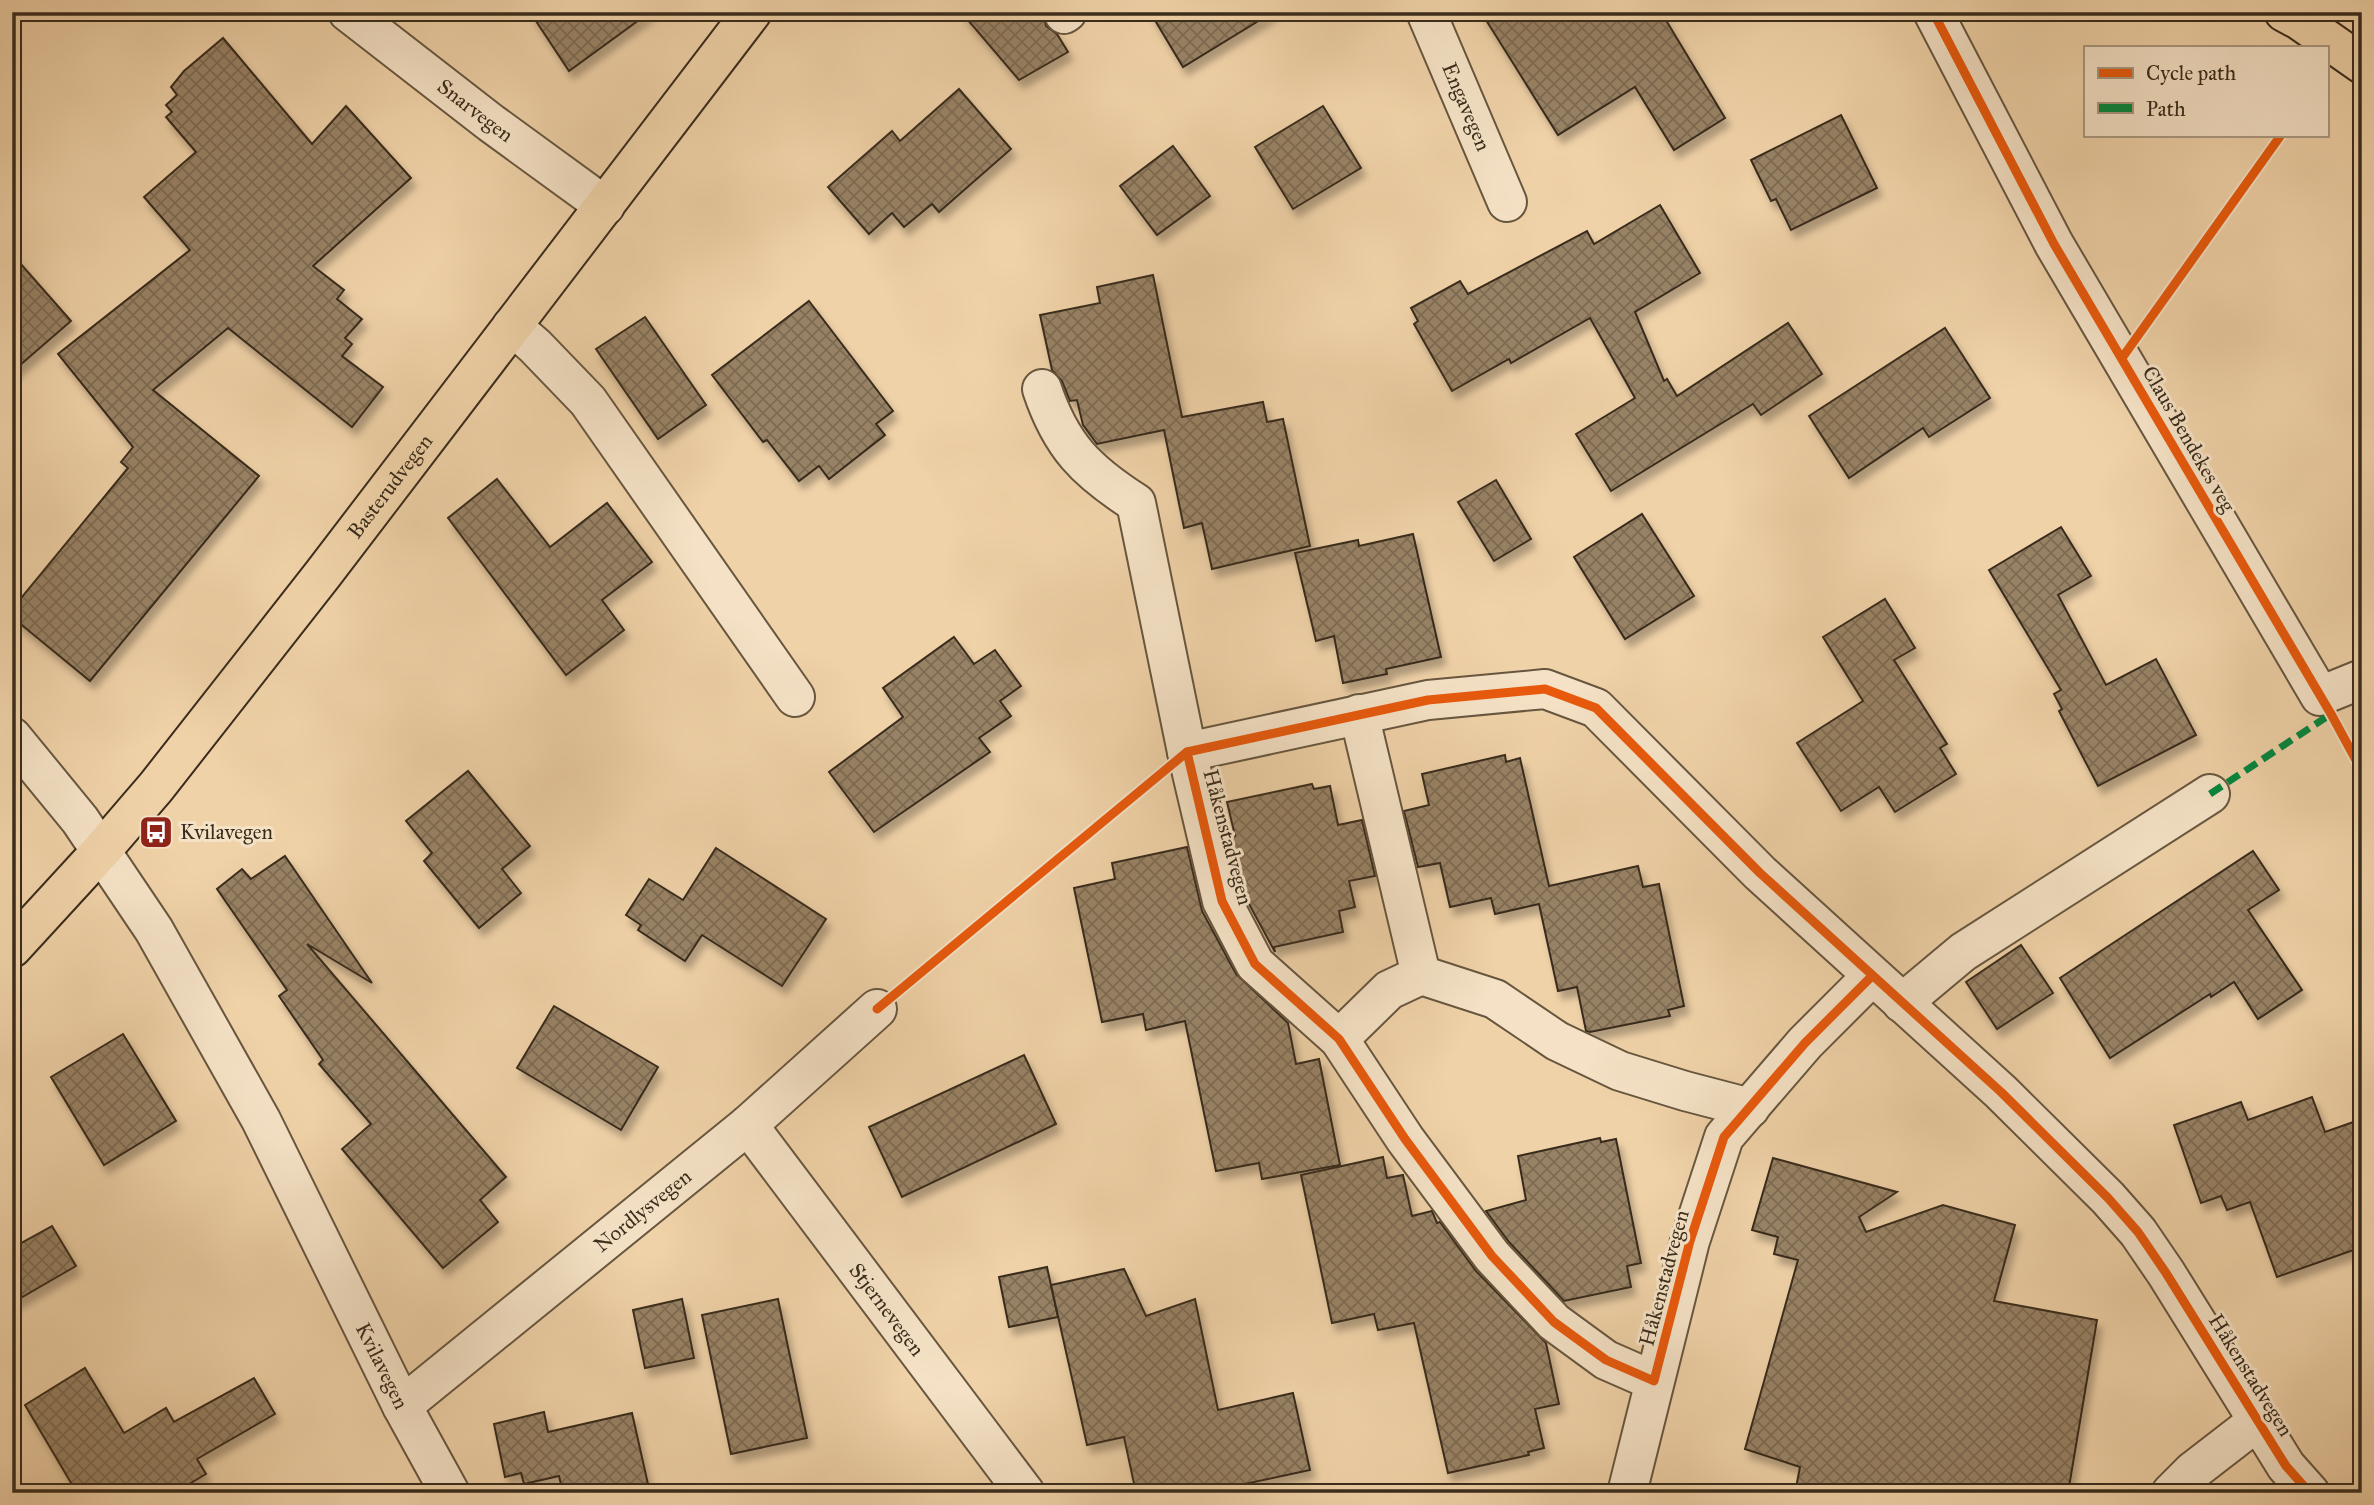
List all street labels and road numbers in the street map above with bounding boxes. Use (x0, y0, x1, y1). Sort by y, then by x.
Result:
street label: Engavegen (1436, 59, 1497, 155)
street label: Snarvegen (432, 73, 518, 148)
street label: Claus Bendekes veg (2137, 361, 2241, 517)
street label: Basterudvegen (342, 429, 438, 544)
street label: Håkenstadvegen (1197, 766, 1259, 908)
street label: Nordlysvegen (589, 1163, 697, 1258)
street label: Håkenstadvegen (1633, 1207, 1695, 1349)
street label: Stjernevegen (844, 1258, 930, 1361)
street label: Håkenstadvegen (2203, 1309, 2299, 1441)
street label: Kvilavegen (350, 1318, 414, 1413)

